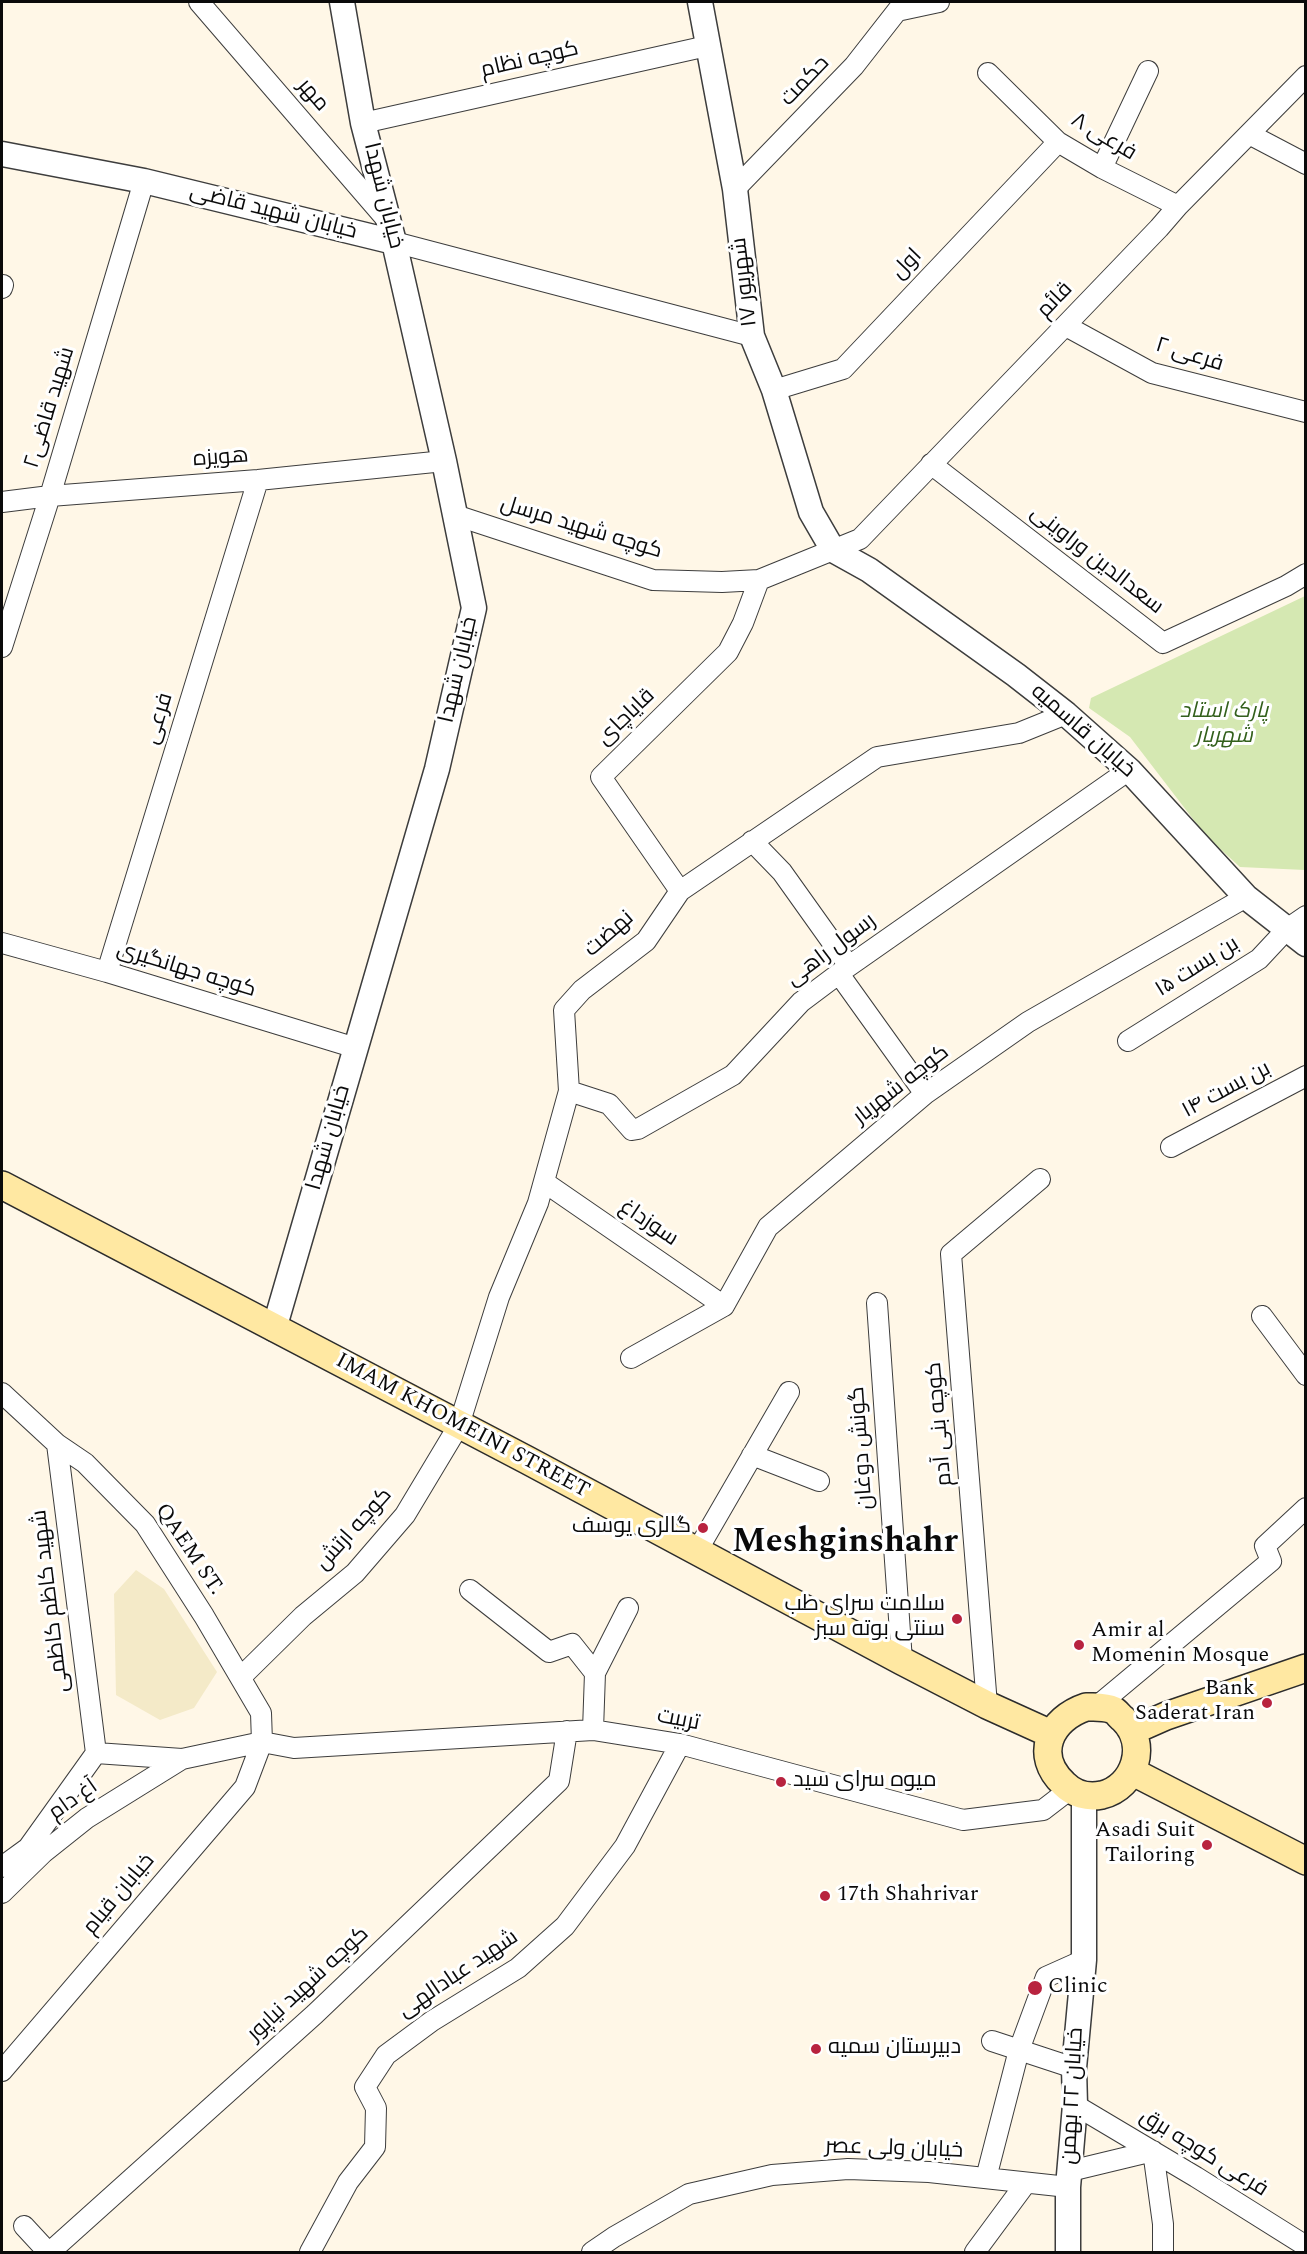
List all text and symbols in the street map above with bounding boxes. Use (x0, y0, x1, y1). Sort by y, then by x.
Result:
street label: کوچه نظام (479, 37, 581, 85)
street label: حکمت (776, 51, 836, 113)
street label: مهر (290, 74, 334, 118)
street label: فرعی ۸ (1065, 108, 1141, 168)
street label: خیابان شهدا (356, 140, 408, 252)
street label: خیابان شهید قاضی (187, 179, 359, 247)
street label: ۱۷ شهریور (727, 236, 765, 328)
street label: اول (887, 244, 929, 286)
street label: قائم (1033, 277, 1079, 325)
street label: فرعی ۲ (1152, 333, 1226, 379)
street label: شهید قاضی۲ (20, 344, 82, 472)
street label: هویزه (192, 444, 250, 474)
street label: کوچه شهید مرسل (497, 492, 665, 566)
street label: سعدالدین وراوینی (1024, 501, 1168, 621)
street label: خیابان شهدا (435, 614, 485, 726)
street label: خیابان قاسمیه (1024, 679, 1140, 785)
street label: قایاچای (592, 684, 662, 752)
street label: فرعی (140, 690, 180, 748)
park label: پارک استاد شهریار (1180, 700, 1268, 752)
street label: نهضت (580, 906, 640, 964)
street label: رسول راهی (782, 909, 882, 993)
street label: بن بست ۱۵ (1151, 932, 1245, 1004)
street label: کوچه جهانگیری (113, 937, 259, 1005)
street label: کوچه شهریار (849, 1040, 955, 1132)
street label: بن بست ۱۴ (1178, 1057, 1276, 1125)
street label: خیابان شهدا (302, 1082, 358, 1194)
street label: سوزداغ (614, 1195, 682, 1253)
street label: IMAM KHOMEINI STREET (330, 1349, 594, 1505)
street label: کوچه بنی آدم (922, 1361, 960, 1487)
street label: گونش دوغان (846, 1386, 880, 1510)
street label: کوچه ارتش (311, 1483, 399, 1577)
street label: QAEM ST. (148, 1499, 228, 1601)
street label: شهید کاظم کاظمی (28, 1508, 76, 1694)
place label: گالری یوسف (572, 1515, 691, 1541)
marker: گالری یوسف (696, 1521, 710, 1535)
district label: Meshginshahr (732, 1524, 958, 1564)
place label: سلامت سرای طب سنتی بوته سبز (785, 1593, 945, 1645)
marker: سلامت سرای طب سنتی بوته سبز (950, 1612, 964, 1626)
place label: Amir al Momenin Mosque (1091, 1619, 1269, 1670)
marker: Amir al Momenin Mosque (1072, 1638, 1086, 1652)
place label: Bank Saderat Iran (1135, 1677, 1255, 1729)
marker: Bank Saderat Iran (1260, 1696, 1274, 1710)
street label: تربیت (654, 1704, 702, 1738)
place label: میوه سرای سید (793, 1769, 937, 1795)
street label: آغ دام (44, 1775, 104, 1827)
marker: میوه سرای سید (774, 1775, 788, 1789)
place label: Asadi Suit Tailoring (1095, 1819, 1195, 1870)
marker: Asadi Suit Tailoring (1200, 1838, 1214, 1852)
street label: خیابان قیام (78, 1849, 162, 1941)
place label: 17th Shahrivar (837, 1883, 979, 1909)
marker: 17th Shahrivar (818, 1889, 832, 1903)
street label: کوچه شهید نیاپور (243, 1922, 375, 2048)
street label: شهید عبادالهی (394, 1925, 524, 2025)
place label: Clinic (1048, 1975, 1107, 2001)
marker: Clinic (1026, 1979, 1044, 1997)
street label: خیابان ۲۲ بهمن (1057, 2027, 1091, 2165)
place label: دبیرستان سمیه (828, 2036, 961, 2062)
marker: دبیرستان سمیه (809, 2042, 823, 2056)
street label: فرعی کوچه برق (1134, 2104, 1272, 2204)
street label: خیابان ولی عصر (824, 2134, 964, 2166)

